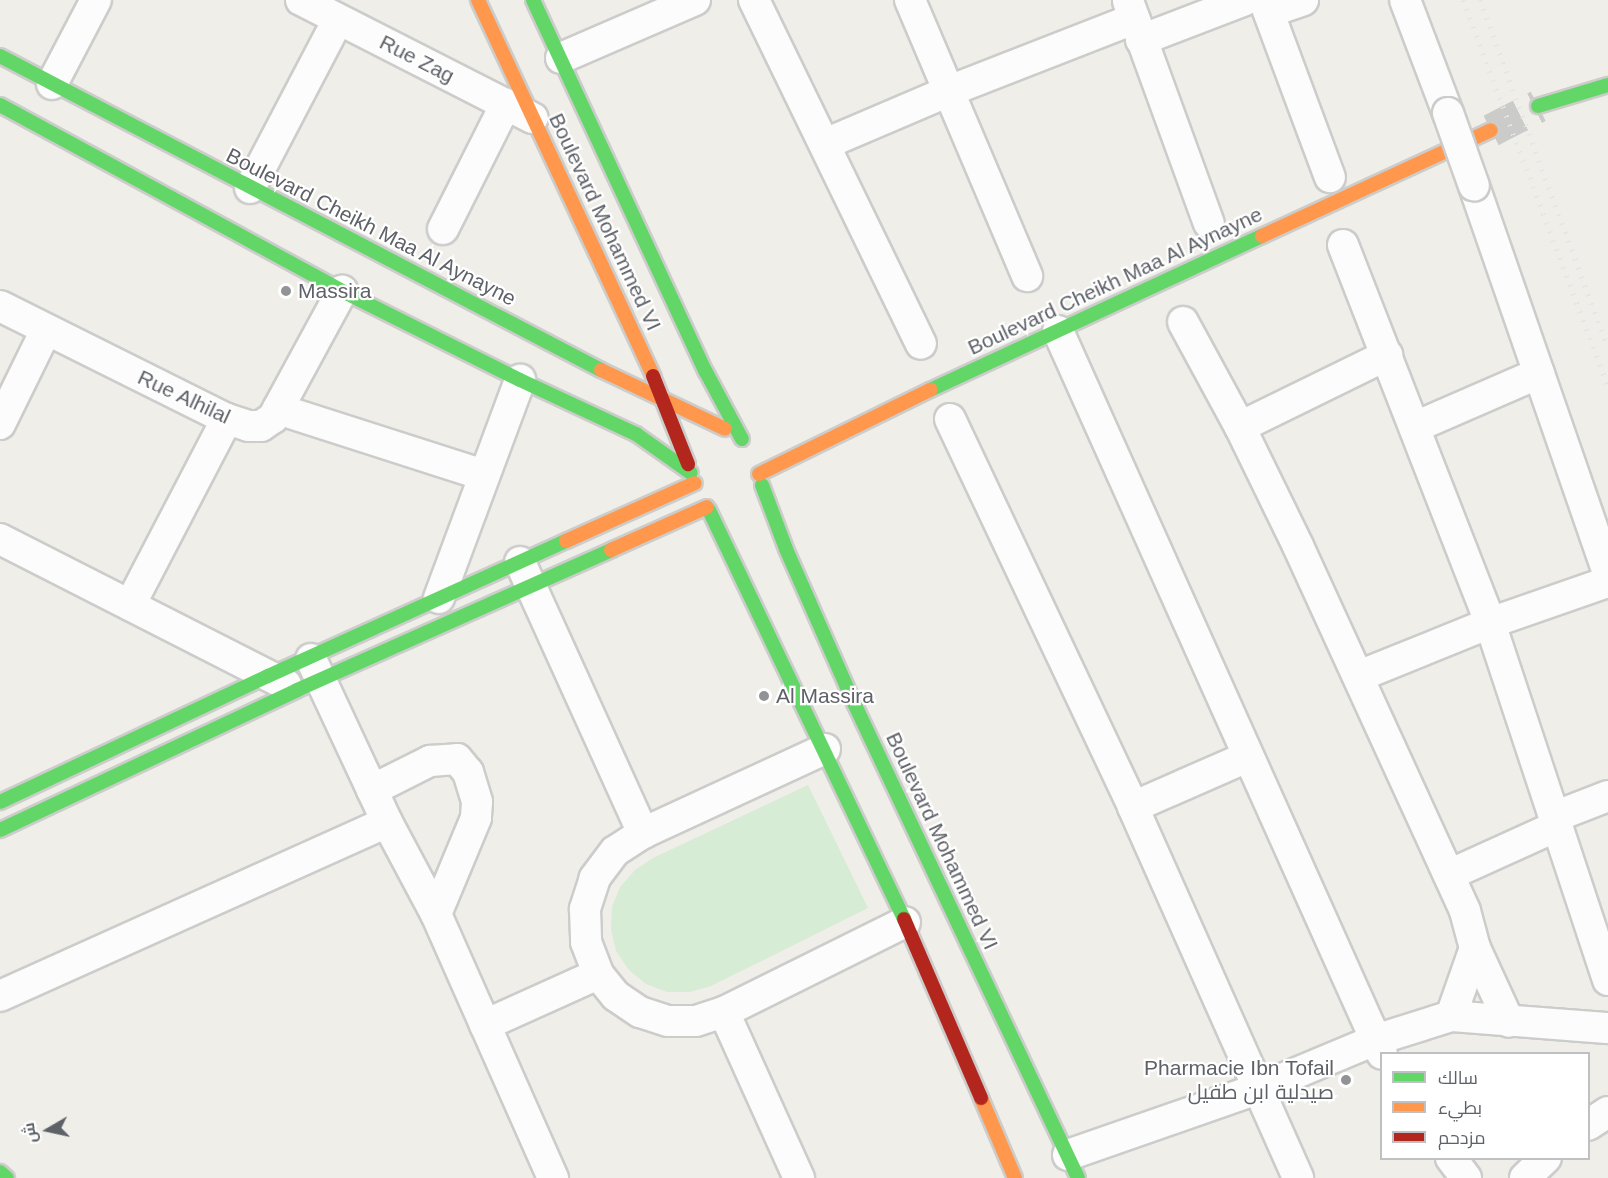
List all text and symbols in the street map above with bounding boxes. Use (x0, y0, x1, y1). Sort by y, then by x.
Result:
street label: Rue Zag (375, 29, 459, 89)
street label: Boulevard Mohammed VI (544, 109, 666, 335)
street label: Boulevard Cheikh Maa Al Aynayne (221, 142, 521, 312)
street label: Boulevard Cheikh Maa Al Aynayne (963, 201, 1267, 361)
place label: Massira (298, 278, 372, 304)
marker: Massira (279, 284, 293, 298)
street label: Rue Alhilal (133, 364, 235, 430)
place label: Al Massira (776, 683, 874, 709)
marker: Al Massira (757, 689, 771, 703)
street label: Boulevard Mohammed VI (881, 728, 1003, 954)
legend (1380, 1052, 1590, 1160)
place label: Pharmacie Ibn Tofail صيدلية ابن طفيل (1144, 1055, 1334, 1105)
text: سالك (1438, 1068, 1478, 1088)
marker: Pharmacie Ibn Tofail صيدلية ابن طفيل (1339, 1073, 1353, 1087)
text: بطيء (1438, 1098, 1482, 1118)
north arrow (18, 1100, 78, 1160)
text: ش (20, 1121, 40, 1144)
text: مزدحم (1438, 1128, 1486, 1148)

